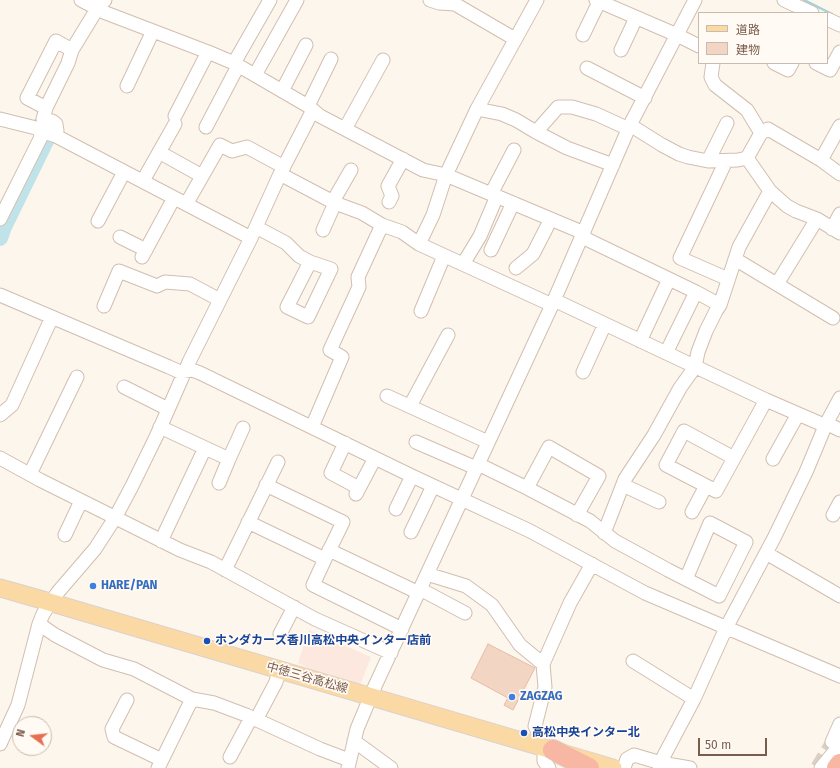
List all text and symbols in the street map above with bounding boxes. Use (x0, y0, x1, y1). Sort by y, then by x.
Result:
legend (698, 12, 828, 64)
text: 道路 (736, 23, 760, 37)
text: 建物 (736, 43, 760, 57)
place label: HARE/PAN (101, 579, 158, 593)
marker: HARE/PAN (88, 581, 98, 591)
place label: ホンダカーズ香川高松中央インター店前 (215, 634, 431, 648)
marker: ホンダカーズ香川高松中央インター店前 (202, 636, 212, 646)
street label: 中徳三谷高松線 (265, 660, 349, 696)
place label: ZAGZAG (520, 690, 562, 704)
marker: ZAGZAG (507, 692, 517, 702)
north arrow (12, 716, 52, 756)
place label: 高松中央インター北 (532, 726, 640, 740)
text: N (14, 728, 28, 738)
marker: 高松中央インター北 (519, 728, 529, 738)
scale bar (700, 730, 769, 756)
text: 50 m (705, 738, 731, 752)

